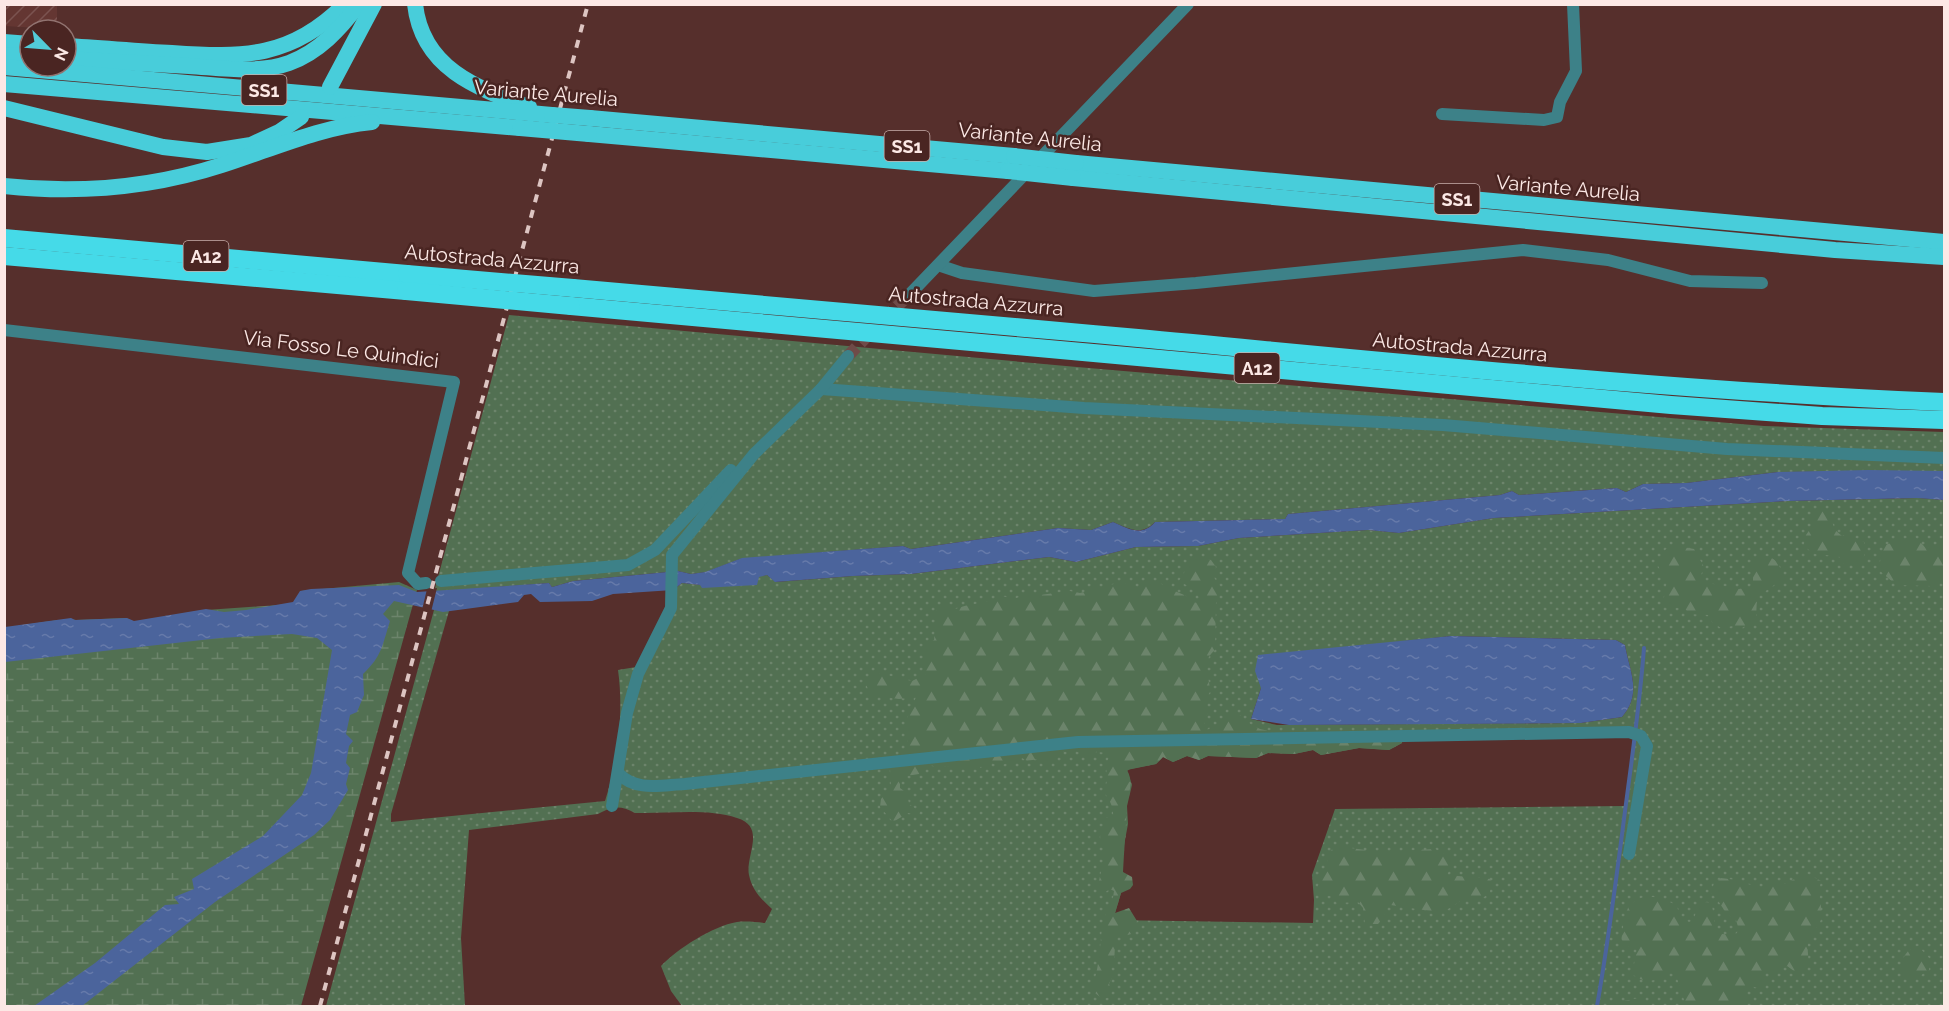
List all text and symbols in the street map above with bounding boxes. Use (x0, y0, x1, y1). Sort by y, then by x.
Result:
north arrow (18, 18, 78, 78)
text: N (50, 45, 72, 64)
road number: SS1 (242, 75, 286, 105)
street label: Variante Aurelia (473, 75, 619, 111)
street label: Variante Aurelia (957, 118, 1103, 156)
road number: SS1 (884, 131, 930, 161)
street label: Variante Aurelia (1495, 170, 1641, 206)
road number: SS1 (1434, 184, 1480, 214)
street label: Autostrada Azzurra (403, 239, 581, 279)
road number: A12 (184, 241, 228, 271)
street label: Autostrada Azzurra (887, 281, 1065, 321)
street label: Via Fosso Le Quindici (242, 325, 440, 373)
street label: Autostrada Azzurra (1371, 327, 1549, 367)
road number: A12 (1234, 353, 1280, 383)

